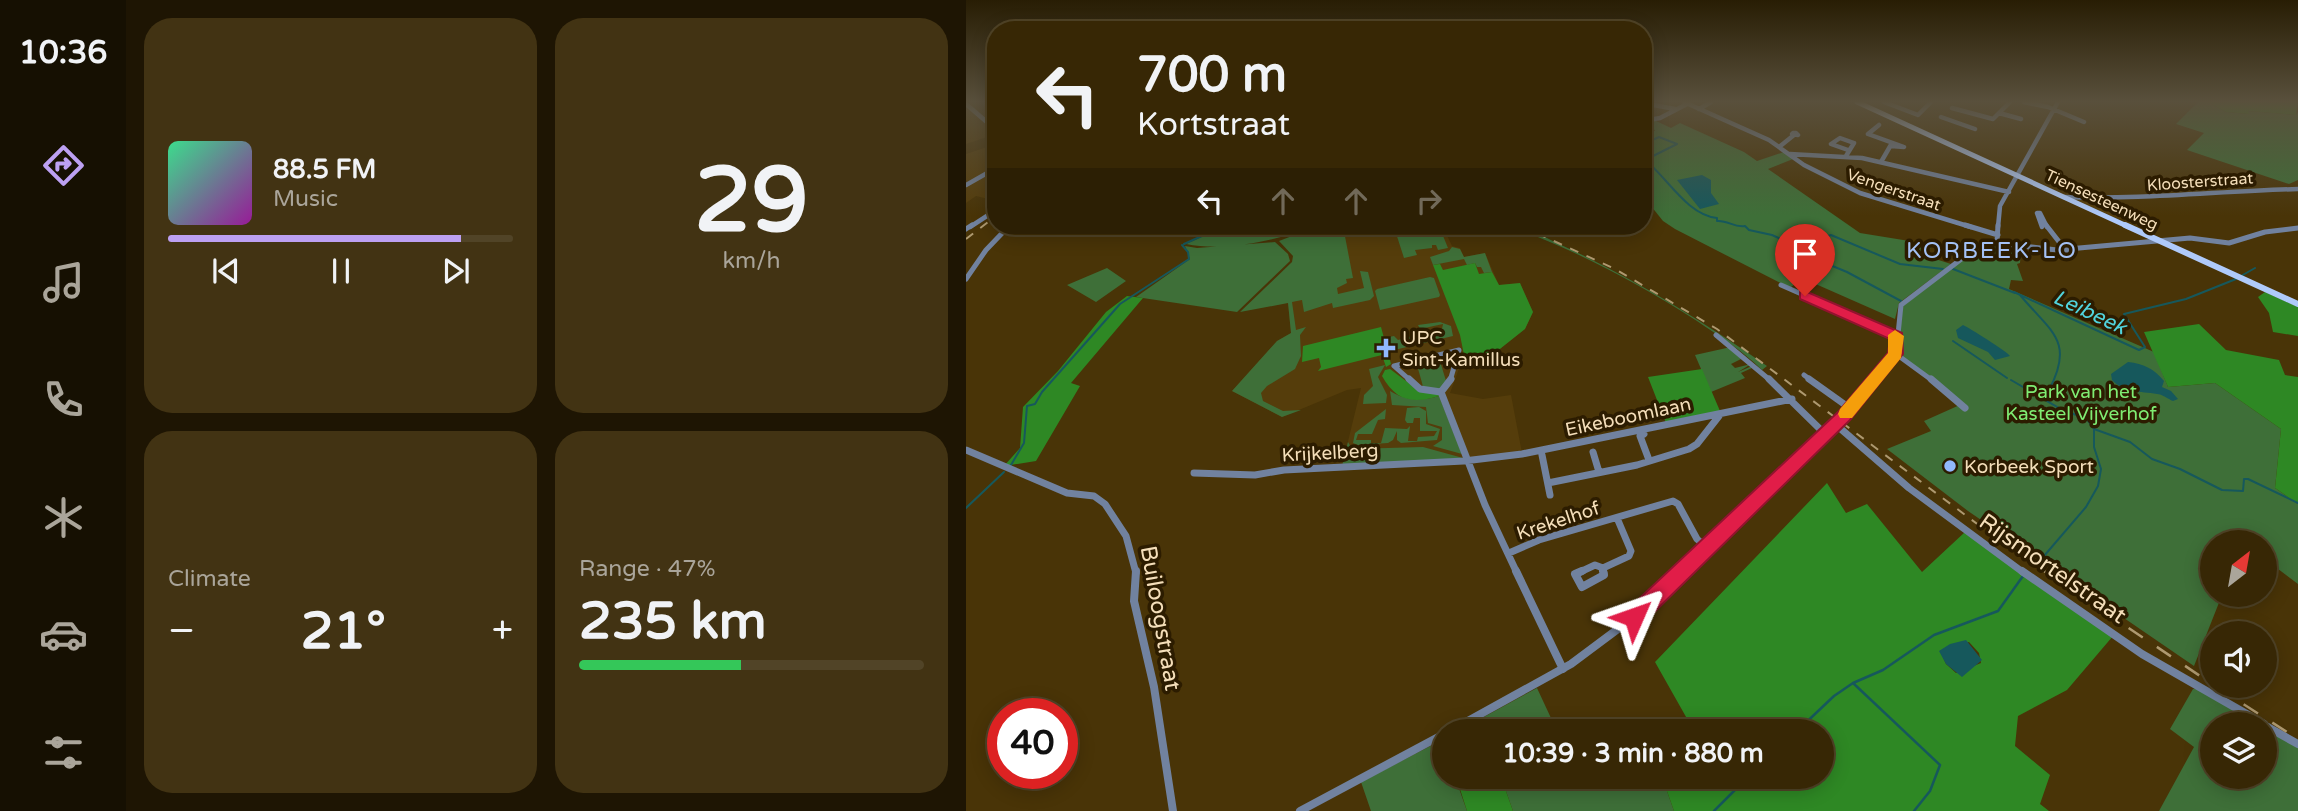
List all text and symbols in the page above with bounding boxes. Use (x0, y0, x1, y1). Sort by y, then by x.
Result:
text: 10:36 (19, 34, 107, 72)
text: 700 m (1137, 46, 1287, 105)
icon: left (1022, 49, 1113, 140)
text: Kortstraat (1137, 106, 1290, 144)
icon: directions (39, 141, 88, 190)
text: 29 (694, 146, 809, 256)
text: 88.5 FM (273, 154, 376, 185)
street label: Vengerstraat (1844, 165, 1943, 215)
street label: Tiensesteenweg (2042, 165, 2161, 235)
street label: Kloosterstraat (2146, 168, 2254, 196)
icon: left (1191, 182, 1229, 220)
icon: ahead (1264, 182, 1302, 220)
icon: ahead (1337, 182, 1375, 220)
icon: right (1410, 182, 1448, 220)
text: Music (273, 185, 338, 213)
pin (1775, 224, 1835, 296)
icon: arrive (1786, 235, 1824, 273)
district label: KORBEEK-LO (1906, 237, 2078, 265)
text: km/h (723, 247, 780, 275)
icon: previous (207, 252, 245, 290)
icon: pause (322, 252, 360, 290)
icon: next (437, 252, 475, 290)
icon: music (39, 258, 88, 307)
water label: Leibeek (2049, 285, 2132, 341)
place label: UPC Sint-Kamillus (1402, 327, 1520, 371)
marker: UPC Sint-Kamillus (1376, 338, 1396, 358)
icon: phone (39, 375, 88, 424)
park label: Park van het Kasteel Vijverhof (2005, 381, 2158, 425)
street label: Eikeboomlaan (1563, 393, 1693, 441)
street label: Krijkelberg (1281, 439, 1379, 467)
place label: Korbeek Sport (1964, 456, 2094, 478)
marker: Korbeek Sport (1942, 458, 1958, 474)
icon: climate (39, 493, 88, 542)
street label: Krekelhof (1514, 497, 1604, 545)
street label: Rijsmortelstraat (1973, 508, 2132, 630)
north arrow (2200, 530, 2277, 607)
map controls (2200, 530, 2277, 789)
street label: Builoogstraat (1133, 544, 1187, 693)
text: Range · 47% (579, 555, 715, 583)
text: Climate (168, 565, 251, 593)
position arrow (1597, 580, 1671, 654)
text: 235 km (579, 590, 767, 653)
text: 21° (301, 600, 386, 663)
text: − (168, 608, 195, 654)
text: + (492, 608, 513, 654)
icon: car (39, 610, 88, 659)
button: sound (2200, 621, 2277, 698)
speed limit sign: 40 (987, 698, 1078, 789)
button: layers (2200, 712, 2277, 789)
icon: filters (39, 728, 88, 777)
text: 10:39 · 3 min · 880 m (1502, 738, 1764, 769)

